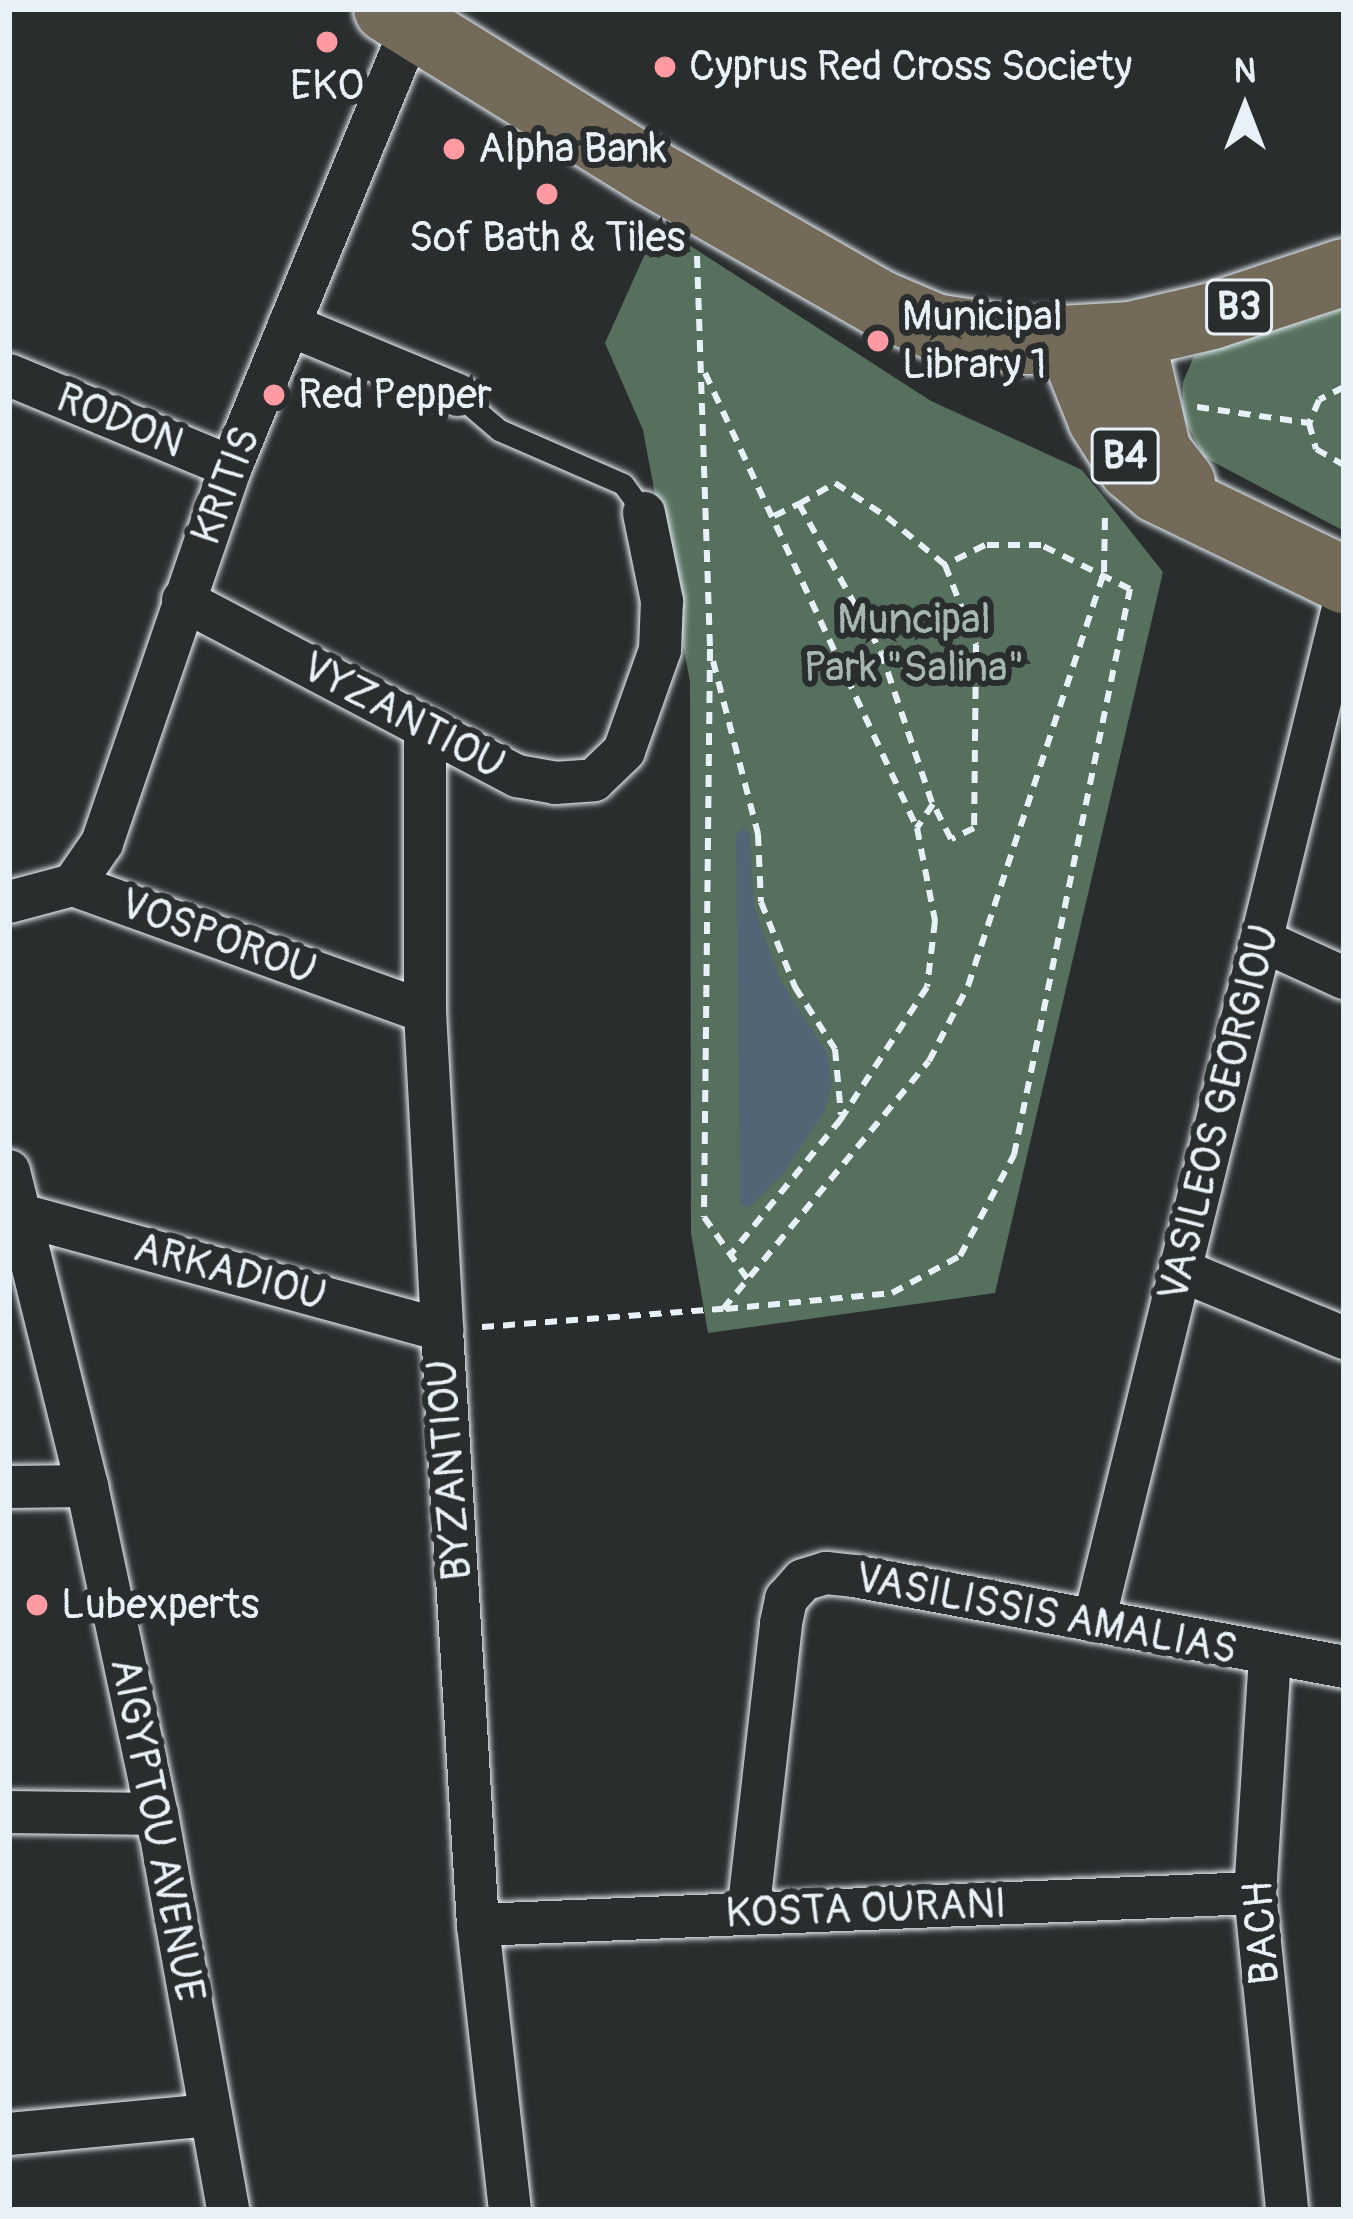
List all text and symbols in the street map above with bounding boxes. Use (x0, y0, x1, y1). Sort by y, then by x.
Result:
marker: EKO (314, 29, 340, 55)
place label: Cyprus Red Cross Society (689, 42, 1132, 92)
north arrow (1185, 48, 1305, 168)
text: N (1234, 51, 1256, 92)
marker: Cyprus Red Cross Society (652, 54, 678, 80)
place label: EKO (290, 61, 364, 111)
place label: Alpha Bank (478, 124, 667, 174)
marker: Alpha Bank (441, 136, 467, 162)
marker: Sof Bath & Tiles (534, 181, 560, 207)
place label: Sof Bath & Tiles (409, 213, 685, 263)
road number: B3 (1203, 274, 1275, 340)
place label: Municipal Library 1 (902, 292, 1063, 391)
marker: Municipal Library 1 (865, 328, 891, 354)
place label: Red Pepper (298, 370, 492, 420)
street label: RODON (49, 373, 191, 469)
marker: Red Pepper (261, 382, 287, 408)
street label: KRITIS (181, 420, 271, 552)
road number: B4 (1089, 423, 1161, 489)
park label: Muncipal Park "Salina" (803, 595, 1025, 694)
street label: VYZANTIOU (293, 641, 513, 791)
street label: VOSPOROU (113, 878, 323, 996)
street label: VASILEOS GEORGIOU (1148, 920, 1290, 1306)
street label: ARKADIOU (128, 1222, 332, 1322)
street label: BYZANTIOU (417, 1358, 483, 1582)
street label: VASILISSIS AMALIAS (851, 1552, 1241, 1676)
place label: Lubexperts (61, 1580, 259, 1630)
marker: Lubexperts (24, 1592, 50, 1618)
street label: AIGYPTOU AVENUE (99, 1654, 215, 2006)
street label: KOSTA OURANI (725, 1879, 1007, 1939)
street label: BACH (1233, 1880, 1291, 1986)

